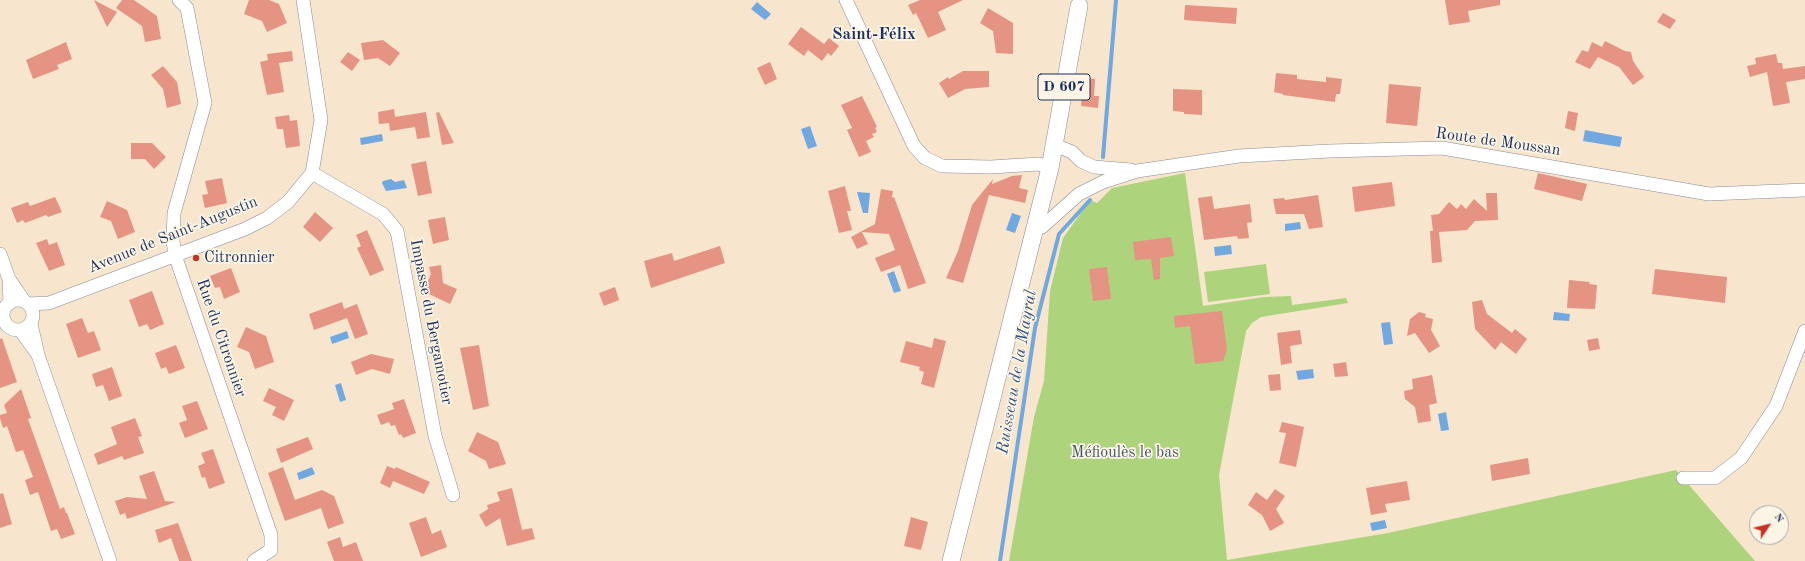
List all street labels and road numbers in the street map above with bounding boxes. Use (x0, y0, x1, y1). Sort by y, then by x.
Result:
road number: D 607 (1038, 74, 1090, 100)
street label: Route de Moussan (1434, 124, 1562, 160)
street label: Avenue de Saint-Augustin (85, 192, 261, 278)
street label: Impasse du Bergamotier (406, 238, 456, 406)
street label: Rue du Citronnier (192, 276, 250, 400)

